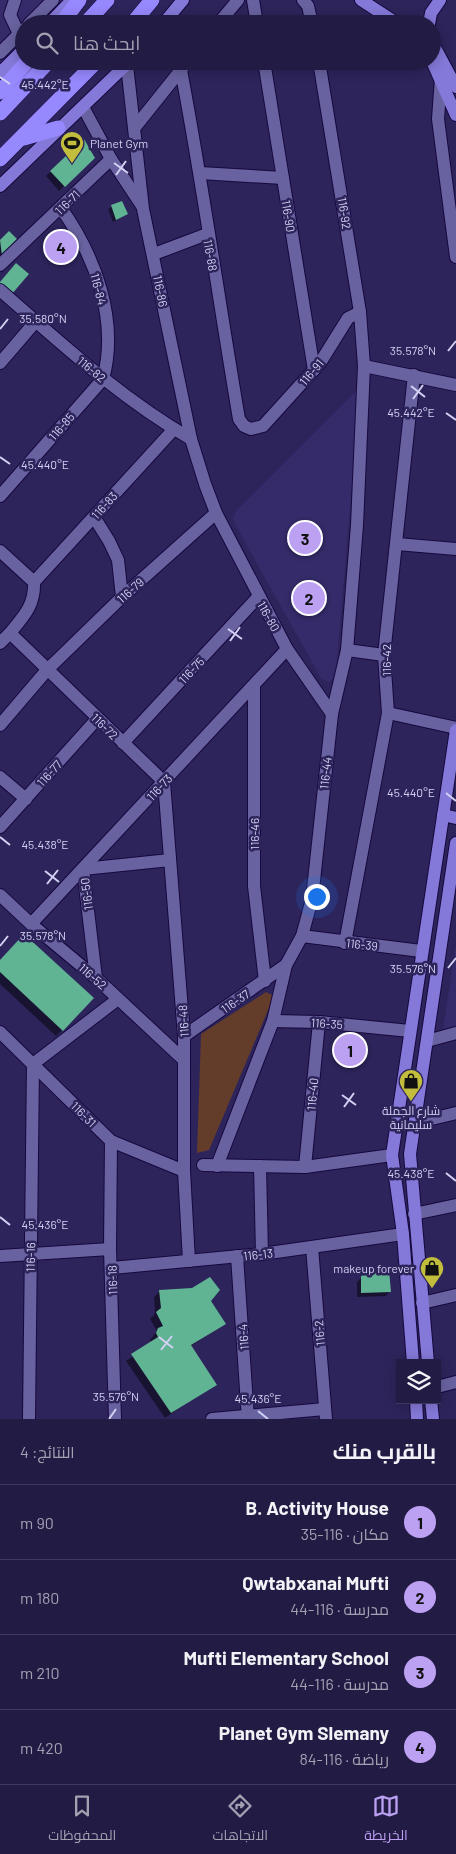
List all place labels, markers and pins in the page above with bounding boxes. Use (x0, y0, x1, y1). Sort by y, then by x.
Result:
sports icon: Planet Gym (59, 130, 85, 164)
place label: Planet Gym (90, 136, 148, 150)
pin: 4 (45, 228, 77, 266)
pin: 3 (289, 519, 321, 557)
pin: 2 (293, 579, 325, 617)
pin: 1 (334, 1031, 366, 1069)
shop icon: شارع الجملة سليمانية (398, 1068, 424, 1102)
place label: شارع الجملة سليمانية (382, 1103, 440, 1132)
shop icon: makeup forever (419, 1255, 445, 1289)
place label: makeup forever (333, 1261, 415, 1275)

